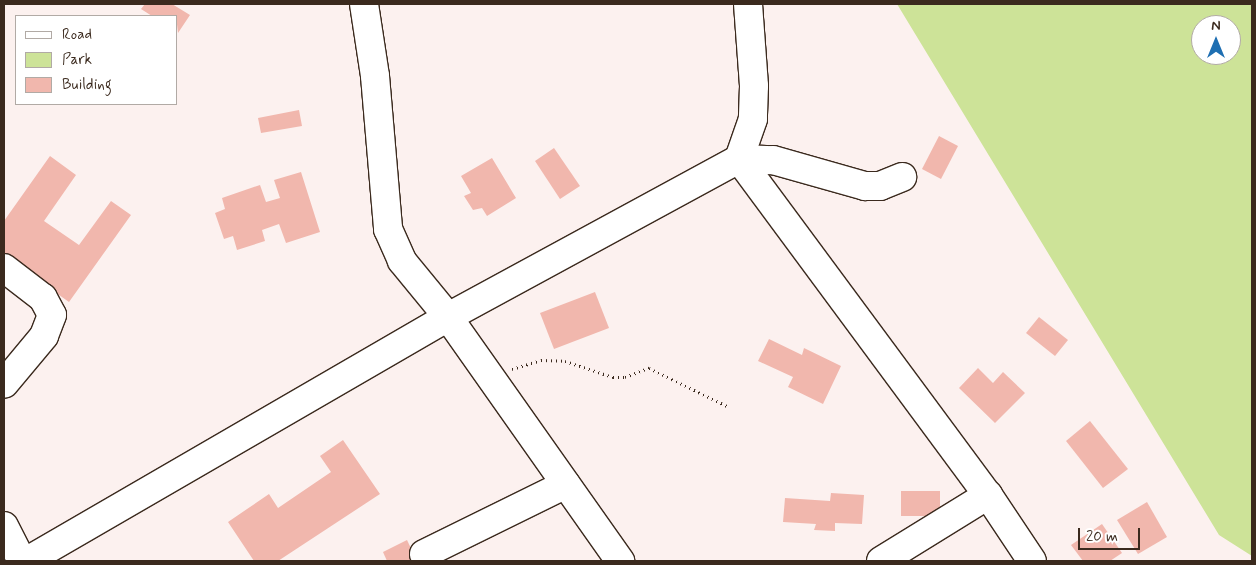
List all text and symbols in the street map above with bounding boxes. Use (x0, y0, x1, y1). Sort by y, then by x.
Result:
legend (15, 15, 178, 105)
north arrow (1191, 15, 1241, 65)
text: N (1211, 17, 1221, 35)
text: Road (62, 25, 92, 45)
text: Park (62, 50, 92, 70)
text: Building (62, 75, 112, 95)
scale bar (1081, 518, 1144, 550)
text: 20 m (1086, 527, 1118, 547)

